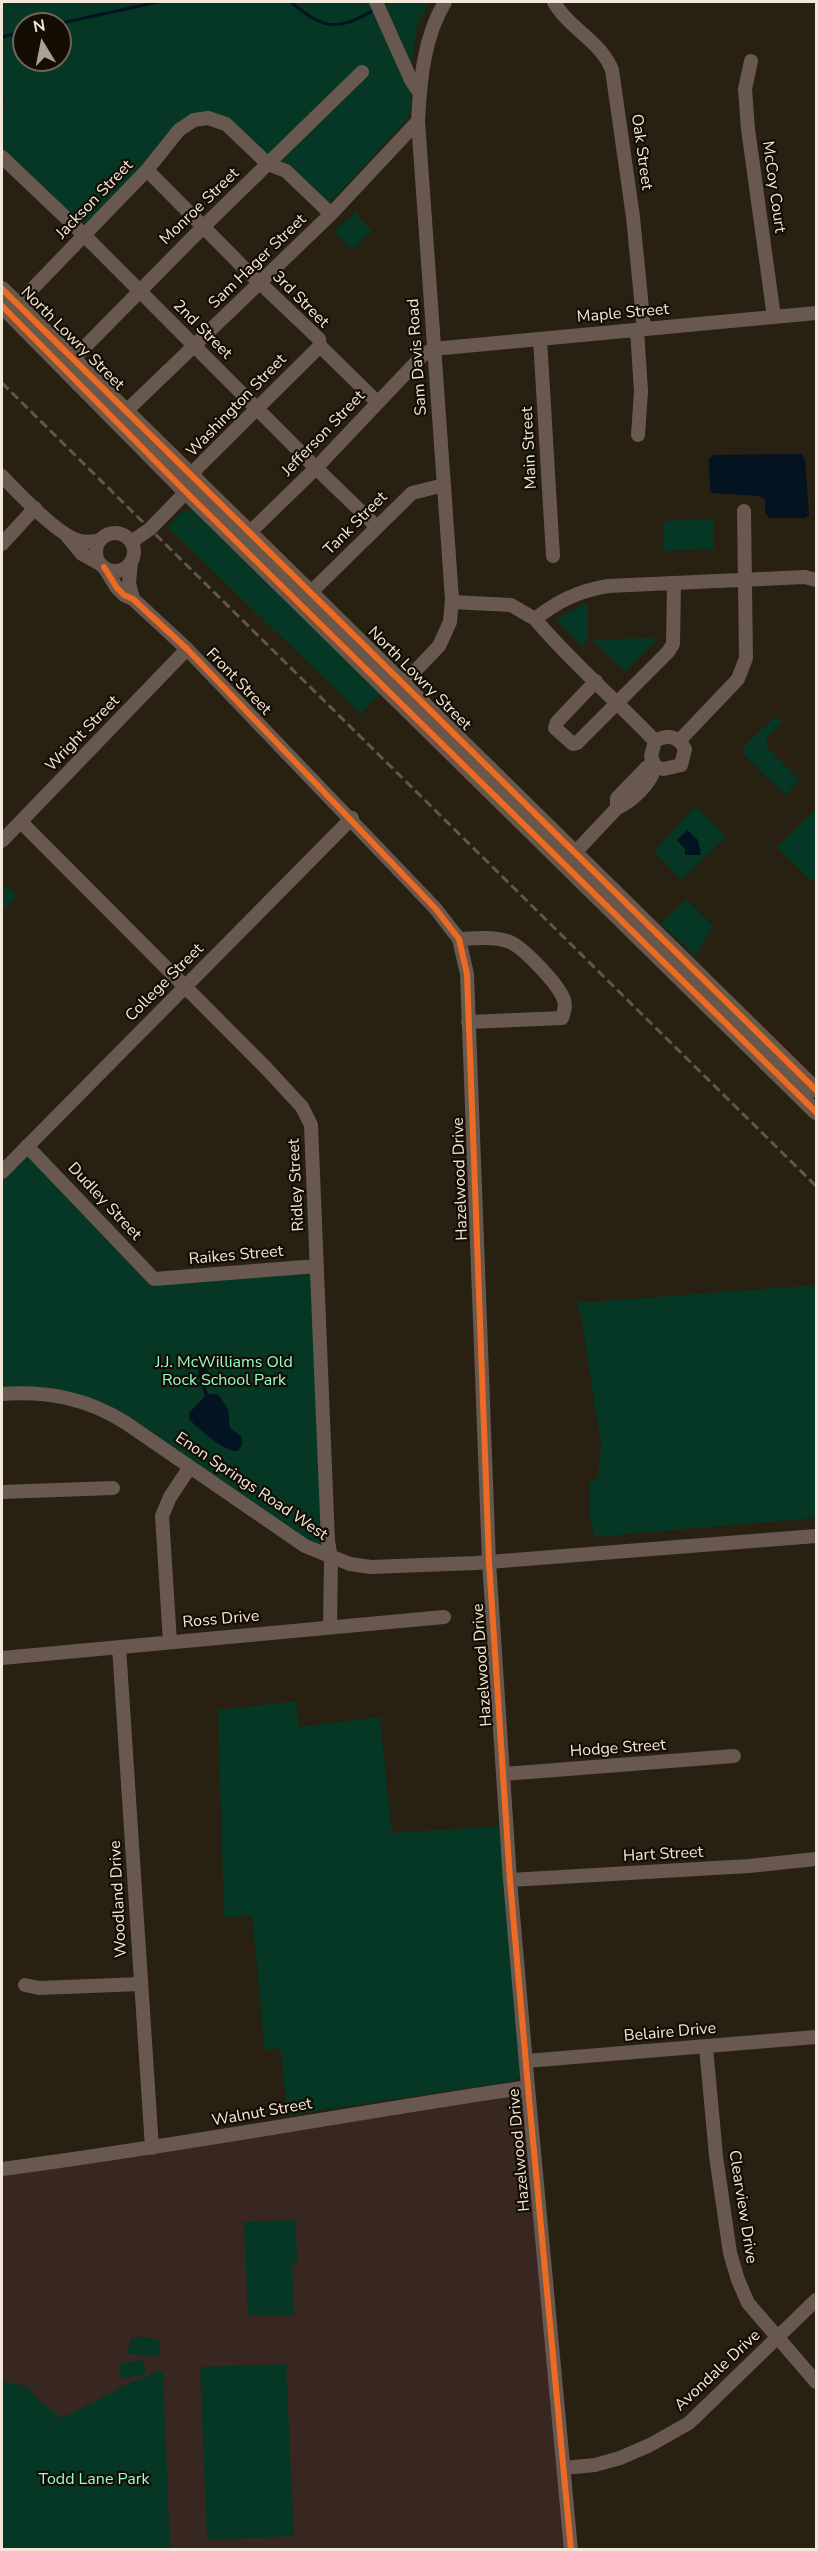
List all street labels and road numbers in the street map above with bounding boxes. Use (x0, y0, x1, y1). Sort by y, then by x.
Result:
street label: Oak Street (626, 113, 656, 191)
street label: McCoy Court (757, 140, 789, 234)
street label: Jackson Street (53, 157, 137, 243)
street label: Monroe Street (156, 165, 244, 249)
street label: Sam Hager Street (205, 211, 311, 313)
street label: 3rd Street (268, 268, 332, 332)
street label: North Lowry Street (16, 283, 128, 395)
street label: 2nd Street (168, 296, 236, 364)
street label: Sam Davis Road (404, 298, 432, 416)
street label: Maple Street (576, 300, 670, 328)
street label: Washington Street (183, 351, 291, 461)
street label: Jefferson Street (278, 387, 370, 481)
street label: Main Street (518, 406, 542, 490)
street label: Tank Street (320, 488, 392, 560)
street label: North Lowry Street (363, 623, 475, 735)
street label: Front Street (201, 645, 275, 719)
street label: Wright Street (42, 692, 124, 776)
street label: College Street (122, 940, 208, 1026)
street label: Hazelwood Drive (449, 1117, 473, 1241)
street label: Ridley Street (285, 1138, 309, 1232)
street label: Dudley Street (63, 1159, 145, 1245)
street label: Raikes Street (188, 1242, 284, 1270)
street label: Enon Springs Road West (171, 1429, 331, 1545)
street label: Hazelwood Drive (469, 1603, 497, 1727)
street label: Ross Drive (182, 1607, 260, 1633)
street label: Hodge Street (569, 1736, 667, 1762)
street label: Woodland Drive (106, 1840, 132, 1958)
street label: Hart Street (622, 1843, 704, 1867)
street label: Belaire Drive (623, 2019, 717, 2047)
street label: Hazelwood Drive (505, 2088, 535, 2212)
street label: Walnut Street (210, 2095, 314, 2131)
street label: Clearview Drive (724, 2149, 760, 2265)
street label: Avondale Drive (671, 2326, 765, 2416)

